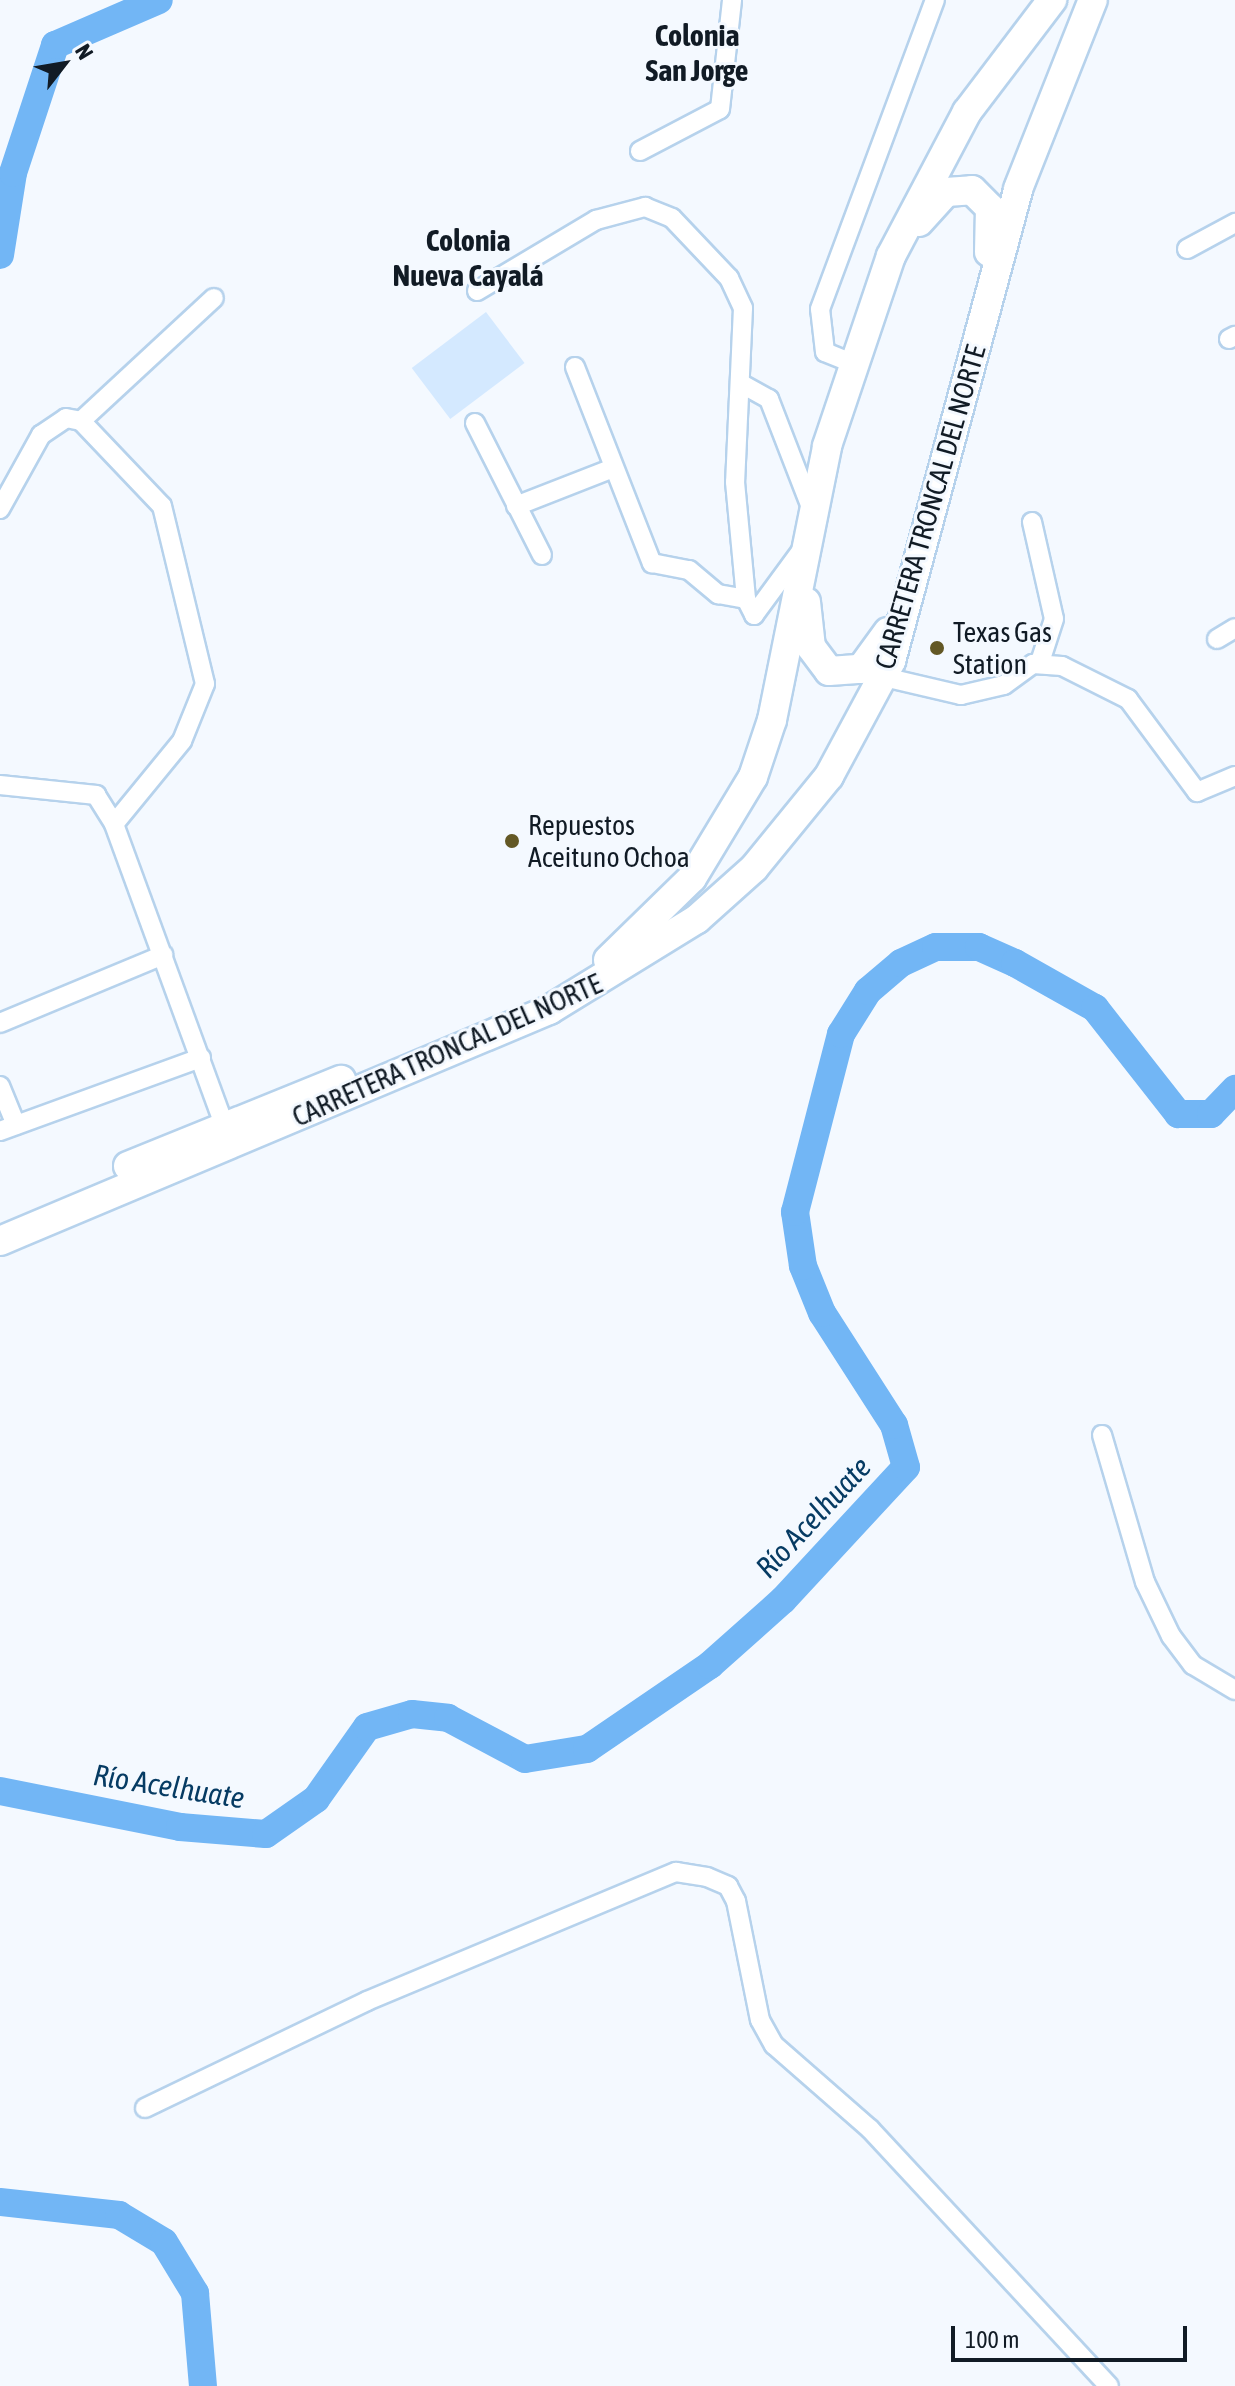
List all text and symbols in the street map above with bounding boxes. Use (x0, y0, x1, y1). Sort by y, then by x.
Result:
district label: Colonia San Jorge (646, 17, 748, 88)
north arrow (24, 24, 104, 104)
text: N (70, 39, 99, 64)
district label: Colonia Nueva Cayalá (393, 222, 543, 292)
street label: CARRETERA TRONCAL DEL NORTE (868, 341, 992, 673)
place label: Texas Gas Station (953, 615, 1052, 681)
marker: Texas Gas Station (928, 639, 946, 657)
place label: Repuestos Aceituno Ochoa (528, 808, 690, 874)
marker: Repuestos Aceituno Ochoa (503, 832, 521, 850)
street label: CARRETERA TRONCAL DEL NORTE (287, 966, 607, 1134)
water label: Río Acelhuate (748, 1449, 878, 1585)
water label: Río Acelhuate (91, 1756, 247, 1816)
scale bar (955, 2310, 1191, 2360)
text: 100 m (965, 2326, 1019, 2353)

